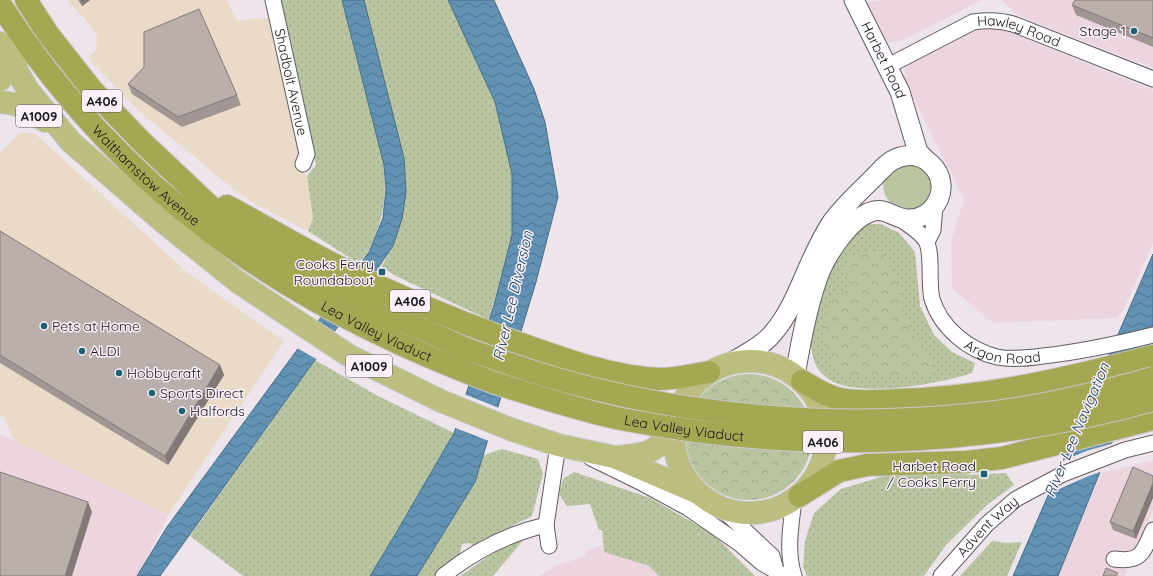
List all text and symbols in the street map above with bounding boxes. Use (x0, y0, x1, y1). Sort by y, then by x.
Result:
street label: Hawley Road (976, 12, 1063, 51)
street label: Harbet Road (857, 18, 910, 100)
place label: Stage 1 (1080, 22, 1126, 40)
marker: Stage 1 (1129, 26, 1139, 36)
street label: Shadbolt Avenue (271, 27, 312, 137)
road number: A406 (82, 90, 122, 112)
road number: A1009 (16, 105, 62, 127)
street label: Walthamstow Avenue (88, 121, 204, 230)
water label: River Lee Diversion (488, 229, 537, 363)
place label: Cooks Ferry Roundabout (294, 255, 374, 289)
marker: Cooks Ferry Roundabout (377, 267, 387, 277)
road number: A406 (390, 290, 430, 312)
street label: Lea Valley Viaduct (318, 297, 435, 366)
place label: Pets at Home (52, 317, 140, 335)
marker: Pets at Home (39, 321, 49, 331)
street label: Argon Road (961, 336, 1042, 368)
place label: ALDI (90, 342, 120, 360)
marker: ALDI (77, 346, 87, 356)
road number: A1009 (346, 355, 392, 377)
water label: River Lee Navigation (1040, 360, 1114, 500)
place label: Hobbycraft (127, 364, 201, 382)
marker: Hobbycraft (114, 368, 124, 378)
place label: Sports Direct (160, 384, 244, 402)
marker: Sports Direct (147, 388, 157, 398)
place label: Halfords (190, 402, 245, 420)
marker: Halfords (177, 406, 187, 416)
street label: Lea Valley Viaduct (623, 411, 745, 445)
road number: A406 (803, 431, 843, 453)
place label: Harbet Road / Cooks Ferry (887, 457, 976, 491)
marker: Harbet Road / Cooks Ferry (979, 469, 989, 479)
street label: Advent Way (953, 492, 1022, 561)

